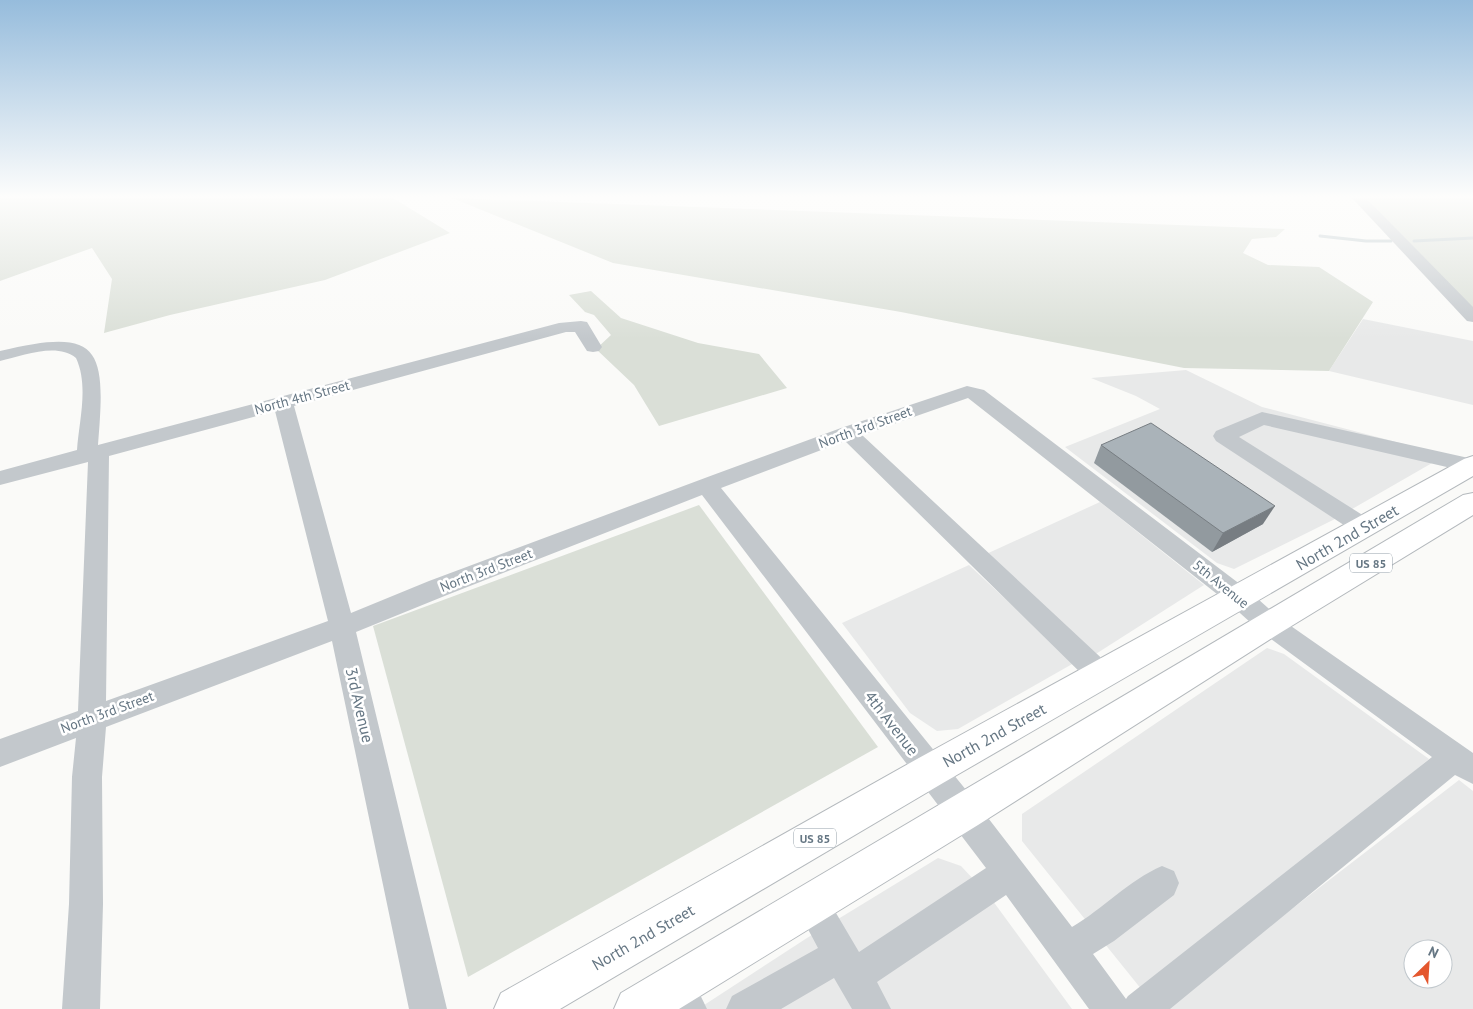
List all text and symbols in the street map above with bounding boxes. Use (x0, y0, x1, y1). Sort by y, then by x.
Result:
street label: North 4th Street (252, 376, 352, 418)
street label: North 3rd Street (816, 402, 914, 452)
street label: North 2nd Street (1292, 499, 1402, 574)
street label: North 3rd Street (437, 544, 535, 596)
road number: US 85 (1350, 554, 1392, 572)
street label: 5th Avenue (1189, 556, 1253, 612)
street label: 3rd Avenue (342, 665, 378, 745)
street label: North 3rd Street (58, 687, 156, 737)
street label: 4th Avenue (861, 687, 923, 759)
street label: North 2nd Street (939, 698, 1050, 772)
road number: US 85 (794, 828, 836, 848)
street label: North 2nd Street (588, 899, 698, 974)
north arrow (1403, 939, 1453, 989)
text: N (1426, 942, 1441, 962)

